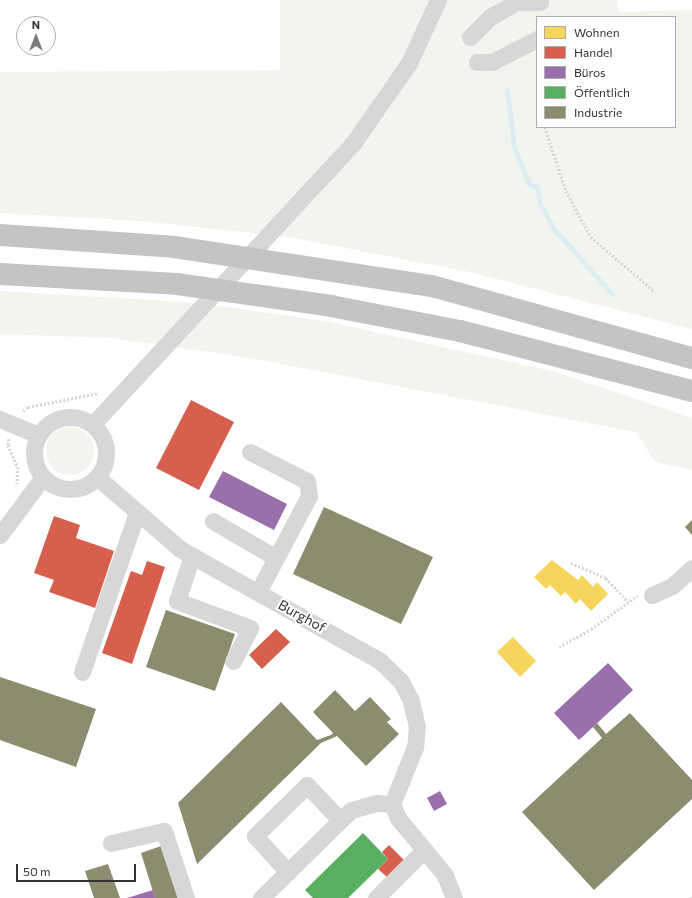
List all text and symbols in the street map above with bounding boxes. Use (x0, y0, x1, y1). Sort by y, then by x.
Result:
north arrow (16, 16, 56, 56)
legend (536, 16, 676, 128)
text: N (32, 18, 40, 31)
text: Wohnen (574, 25, 620, 39)
text: Handel (574, 45, 612, 59)
text: Büros (574, 65, 606, 79)
text: Öffentlich (574, 85, 630, 99)
text: Industrie (574, 105, 622, 119)
street label: Burghof (275, 596, 329, 636)
scale bar (18, 856, 138, 882)
text: 50 m (23, 864, 51, 878)

